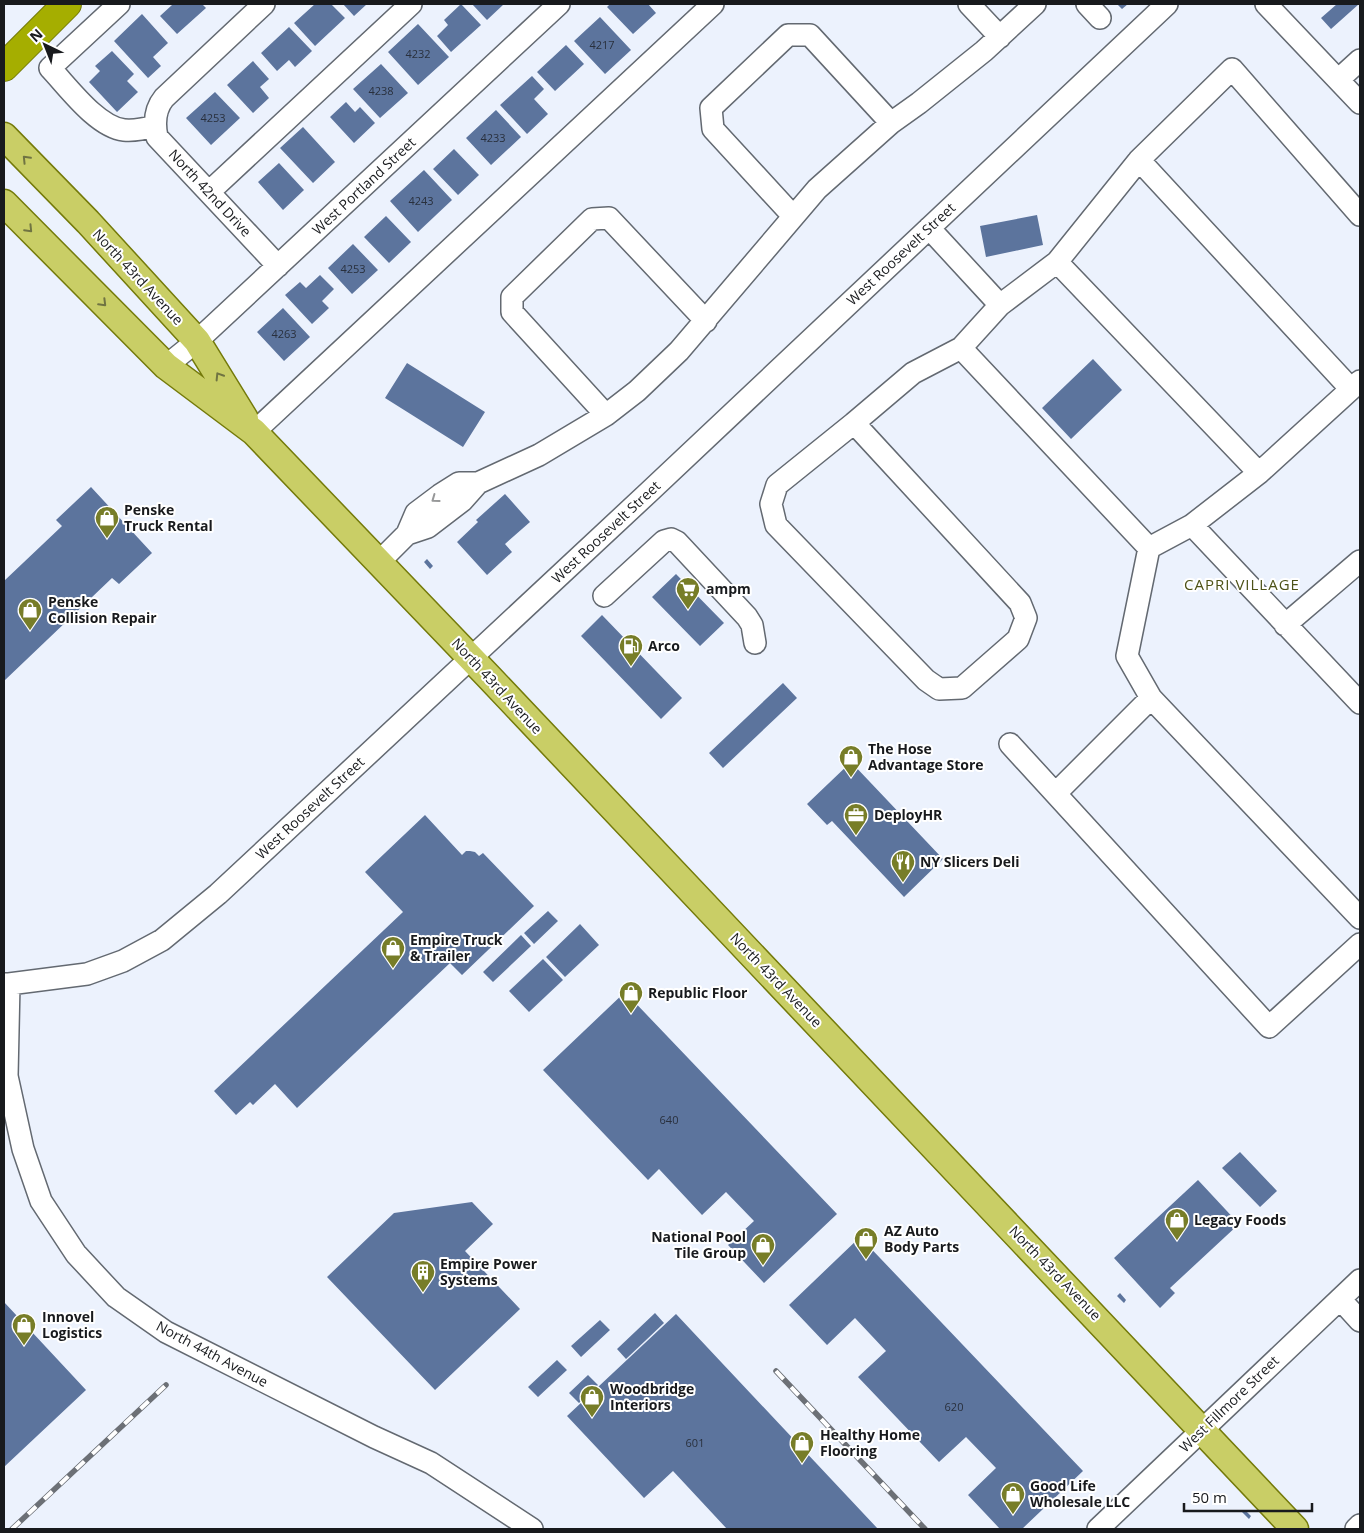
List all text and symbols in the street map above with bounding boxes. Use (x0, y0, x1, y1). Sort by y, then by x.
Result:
north arrow (20, 20, 70, 70)
text: N (25, 24, 46, 46)
house number: 4217 (589, 37, 615, 52)
house number: 4232 (405, 46, 431, 61)
house number: 4238 (368, 83, 394, 98)
house number: 4253 (200, 110, 226, 125)
house number: 4233 (480, 130, 506, 145)
street label: West Portland Street (308, 133, 419, 239)
street label: North 42nd Drive (165, 145, 256, 241)
one-way arrow (23, 155, 32, 164)
house number: 4243 (408, 193, 434, 208)
street label: West Roosevelt Street (842, 198, 959, 309)
one-way arrow (23, 223, 32, 232)
street label: North 43rd Avenue (89, 225, 188, 329)
house number: 4253 (340, 261, 366, 276)
one-way arrow (97, 297, 106, 306)
house number: 4263 (271, 326, 297, 341)
one-way arrow (215, 372, 225, 381)
street label: West Roosevelt Street (547, 476, 664, 587)
one-way arrow (432, 493, 441, 501)
place label: Penske Truck Rental (124, 500, 213, 535)
shop icon: Penske Truck Rental (94, 505, 120, 539)
district label: CAPRI VILLAGE (1184, 574, 1300, 594)
supermarket icon: ampm (675, 576, 701, 610)
place label: ampm (706, 579, 751, 598)
place label: Penske Collision Repair (48, 592, 157, 627)
shop icon: Penske Collision Repair (17, 597, 43, 631)
fuel station icon: Arco (618, 633, 644, 667)
street label: North 43rd Avenue (448, 634, 547, 738)
place label: Arco (648, 636, 680, 655)
place label: The Hose Advantage Store (868, 739, 984, 774)
shop icon: The Hose Advantage Store (838, 744, 864, 778)
street label: West Roosevelt Street (251, 752, 368, 863)
office icon: DeployHR (843, 802, 869, 836)
place label: DeployHR (874, 805, 943, 824)
restaurant icon: NY Slicers Deli (890, 849, 916, 883)
place label: NY Slicers Deli (920, 852, 1020, 871)
street label: North 43rd Avenue (726, 928, 827, 1031)
place label: Empire Truck & Trailer (410, 930, 503, 965)
shop icon: Empire Truck & Trailer (380, 935, 406, 969)
shop icon: Republic Floor (618, 980, 644, 1014)
place label: Republic Floor (648, 983, 748, 1002)
house number: 640 (660, 1112, 678, 1127)
shop icon: Legacy Foods (1164, 1207, 1190, 1241)
place label: Legacy Foods (1194, 1210, 1286, 1229)
place label: AZ Auto Body Parts (884, 1221, 959, 1256)
street label: North 43rd Avenue (1005, 1221, 1106, 1324)
shop icon: AZ Auto Body Parts (853, 1226, 879, 1260)
place label: National Pool Tile Group (651, 1227, 746, 1262)
shop icon: National Pool Tile Group (750, 1232, 776, 1266)
place label: Empire Power Systems (440, 1254, 538, 1289)
building icon: Empire Power Systems (410, 1259, 436, 1293)
place label: Innovel Logistics (42, 1307, 102, 1342)
shop icon: Innovel Logistics (11, 1312, 37, 1346)
street label: North 44th Avenue (153, 1316, 271, 1391)
street label: West Fillmore Street (1175, 1351, 1283, 1456)
place label: Woodbridge Interiors (610, 1379, 694, 1414)
shop icon: Woodbridge Interiors (579, 1384, 605, 1418)
house number: 620 (945, 1399, 963, 1414)
place label: Healthy Home Flooring (820, 1425, 920, 1460)
shop icon: Healthy Home Flooring (789, 1430, 815, 1464)
house number: 601 (686, 1435, 704, 1450)
place label: Good Life Wholesale LLC (1030, 1476, 1130, 1511)
scale bar (1184, 1480, 1312, 1512)
shop icon: Good Life Wholesale LLC (1000, 1481, 1026, 1515)
text: 50 m (1192, 1487, 1227, 1507)

